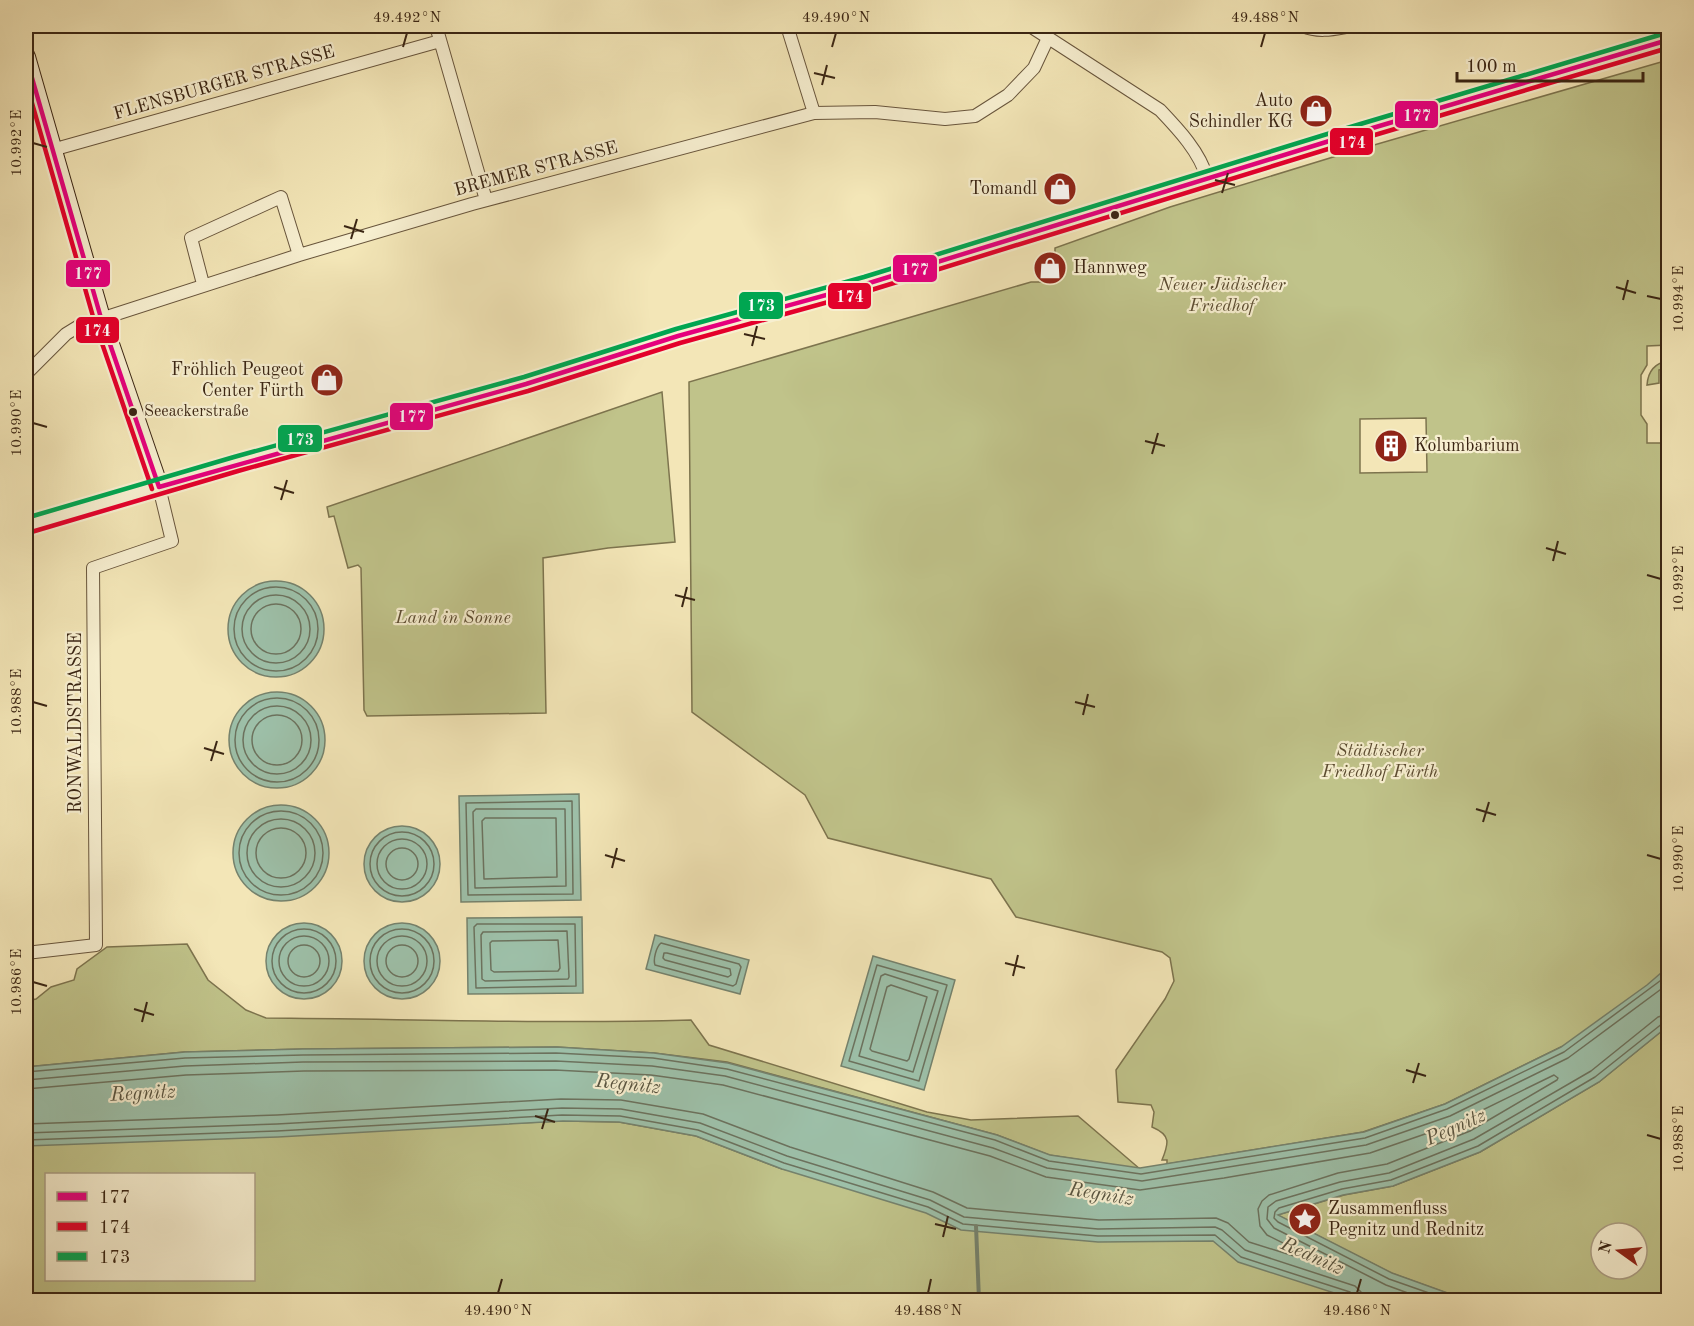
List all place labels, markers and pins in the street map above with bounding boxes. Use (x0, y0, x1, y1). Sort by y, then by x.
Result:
place label: Auto Schindler KG (1189, 92, 1293, 131)
shop icon: Auto Schindler KG (1298, 93, 1334, 129)
shop icon: Tomandl (1042, 171, 1078, 207)
place label: Tomandl (969, 180, 1037, 198)
unlabelled marker (1109, 209, 1121, 221)
shop icon: Hannweg (1032, 250, 1068, 286)
place label: Hannweg (1073, 259, 1147, 277)
place label: Fröhlich Peugeot Center Fürth (171, 361, 304, 400)
shop icon: Fröhlich Peugeot Center Fürth (309, 362, 345, 398)
place label: Seeackerstraße (144, 404, 249, 420)
marker: Seeackerstraße (127, 406, 139, 418)
building icon: Kolumbarium (1373, 428, 1409, 464)
place label: Kolumbarium (1414, 437, 1520, 455)
place label: Zusammenfluss Pegnitz und Rednitz (1328, 1200, 1484, 1239)
place icon: Zusammenfluss Pegnitz und Rednitz (1287, 1201, 1323, 1237)

